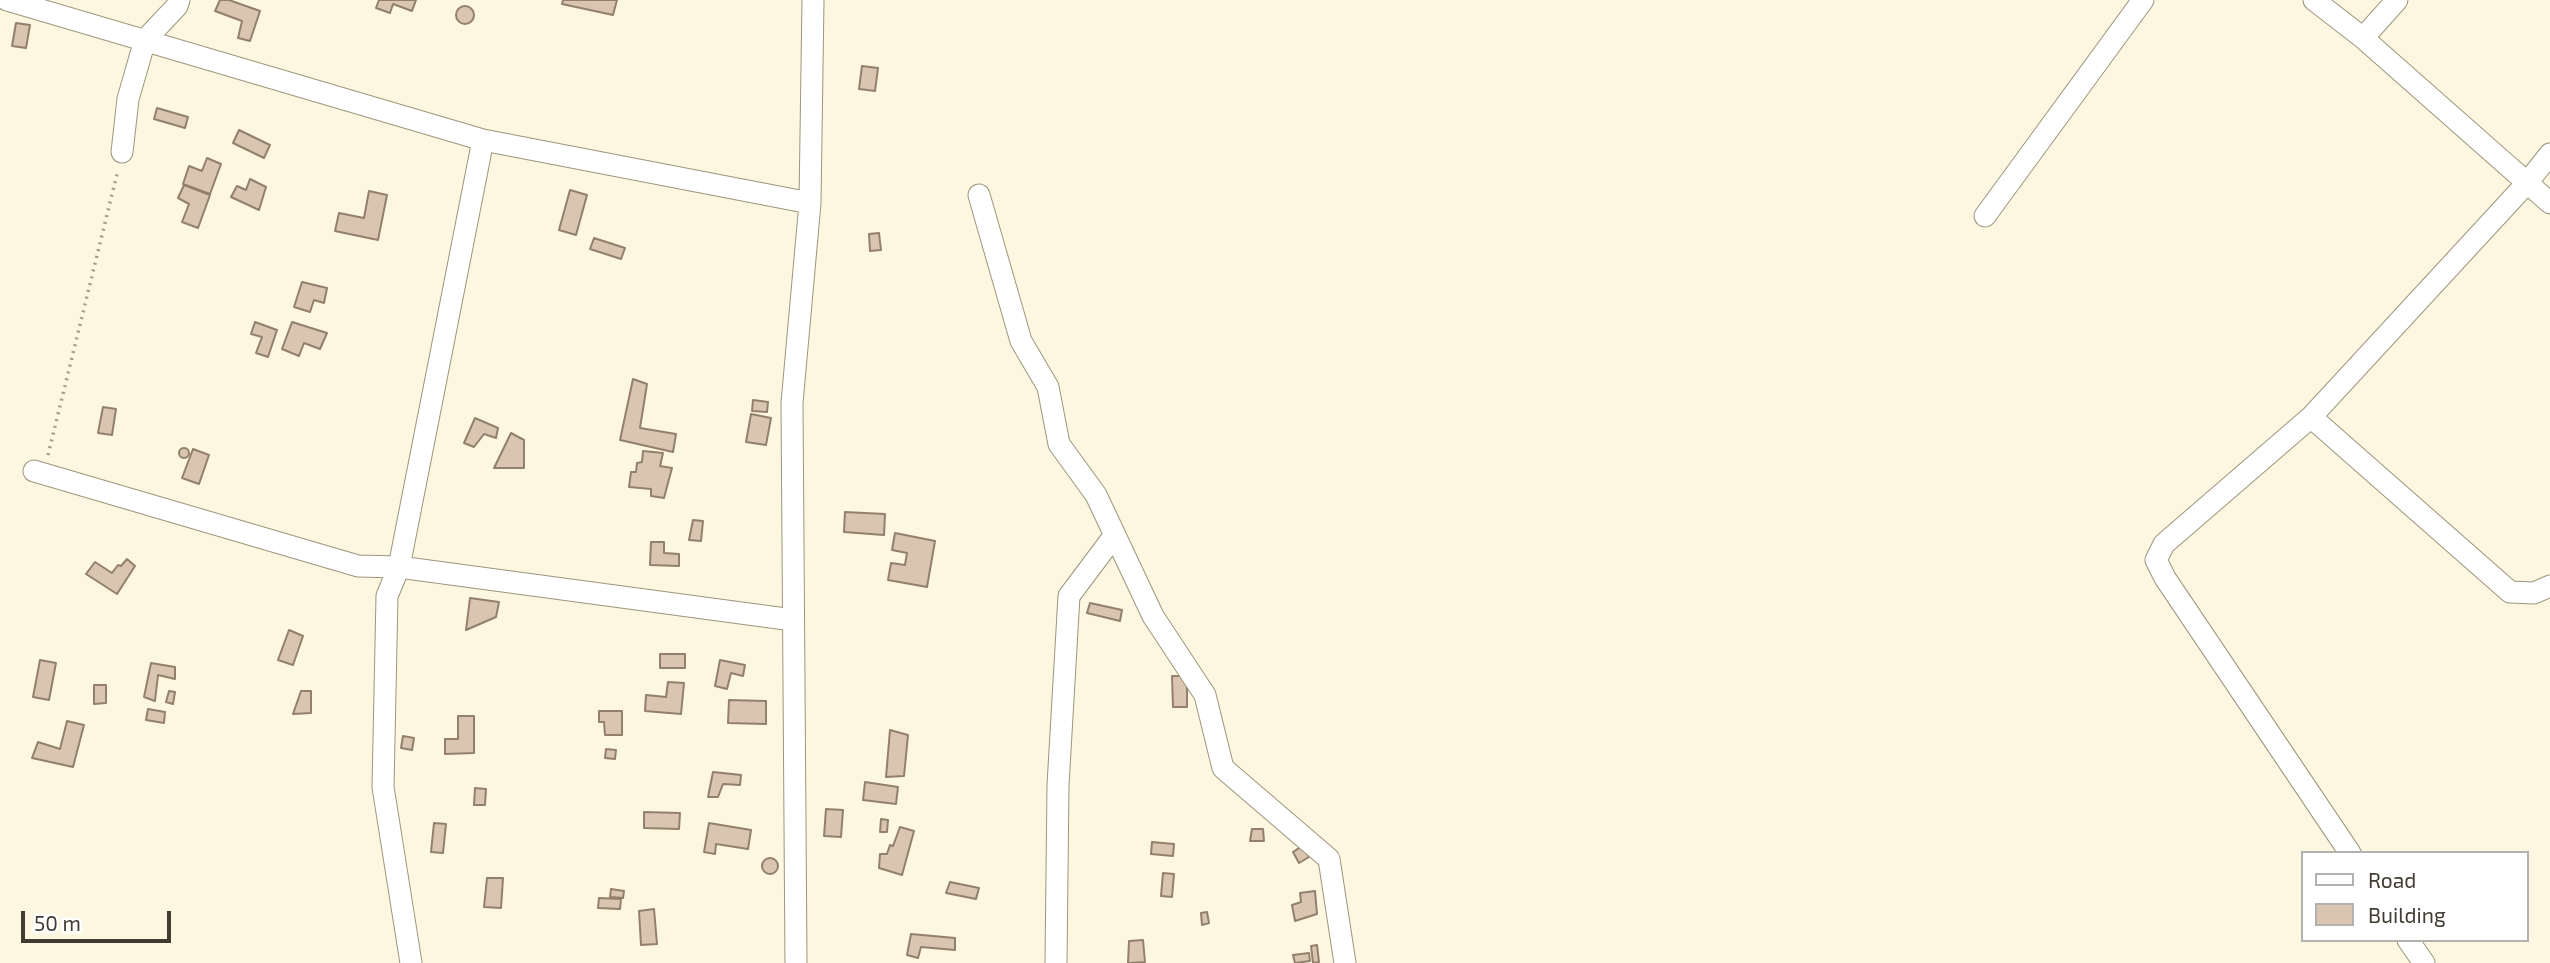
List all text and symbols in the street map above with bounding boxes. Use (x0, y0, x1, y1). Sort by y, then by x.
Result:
legend (2302, 851, 2529, 942)
text: Road (2368, 867, 2416, 892)
scale bar (24, 897, 175, 941)
text: Building (2368, 902, 2446, 927)
text: 50 m (34, 910, 81, 935)

